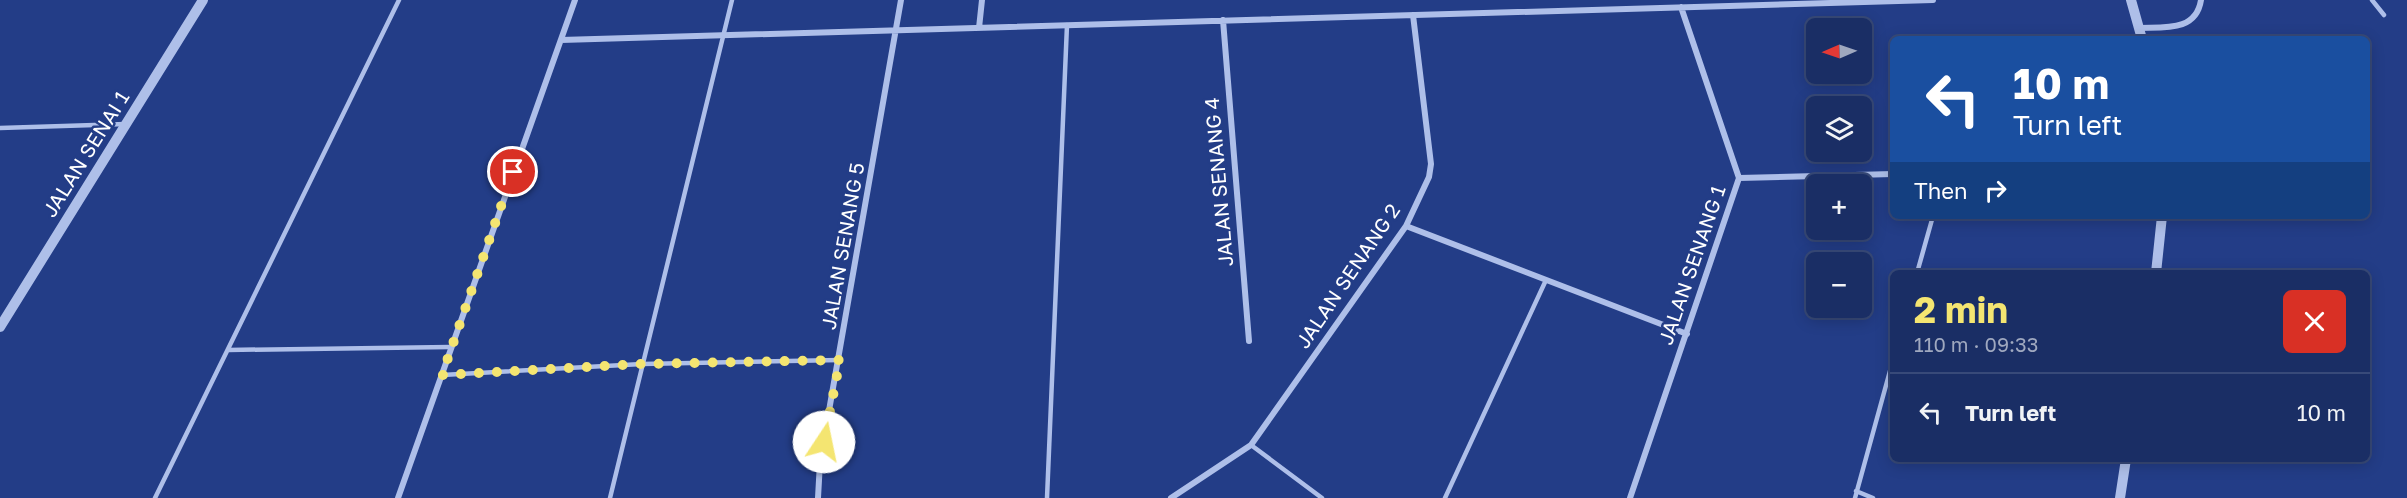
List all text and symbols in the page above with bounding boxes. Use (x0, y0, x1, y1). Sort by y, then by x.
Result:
north arrow (1806, 18, 1872, 84)
map controls (1806, 18, 1872, 318)
text: 10 m (2013, 58, 2109, 108)
icon: left (1914, 60, 1992, 138)
street label: JALAN SENAI 1 (37, 86, 134, 221)
button: layers (1806, 96, 1872, 162)
street label: JALAN SENANG 4 (1199, 97, 1237, 268)
text: Turn left (2013, 109, 2122, 141)
pin (487, 146, 538, 197)
icon: arrive (496, 155, 529, 188)
street label: JALAN SENANG 5 (816, 161, 869, 331)
button: + (1806, 174, 1872, 240)
icon: right (1979, 174, 2012, 207)
text: Then (1914, 177, 1967, 204)
street label: JALAN SENANG 1 (1653, 181, 1730, 348)
street label: JALAN SENANG 2 (1290, 199, 1404, 352)
button: − (1806, 252, 1872, 318)
text: 2 min (1914, 288, 2008, 331)
button: close (2283, 290, 2346, 353)
text: 110 m · 09:33 (1914, 332, 2038, 356)
icon: left (1914, 396, 1947, 429)
text: Turn left (1965, 399, 2056, 426)
text: 10 m (2297, 399, 2346, 426)
position arrow (792, 410, 856, 474)

